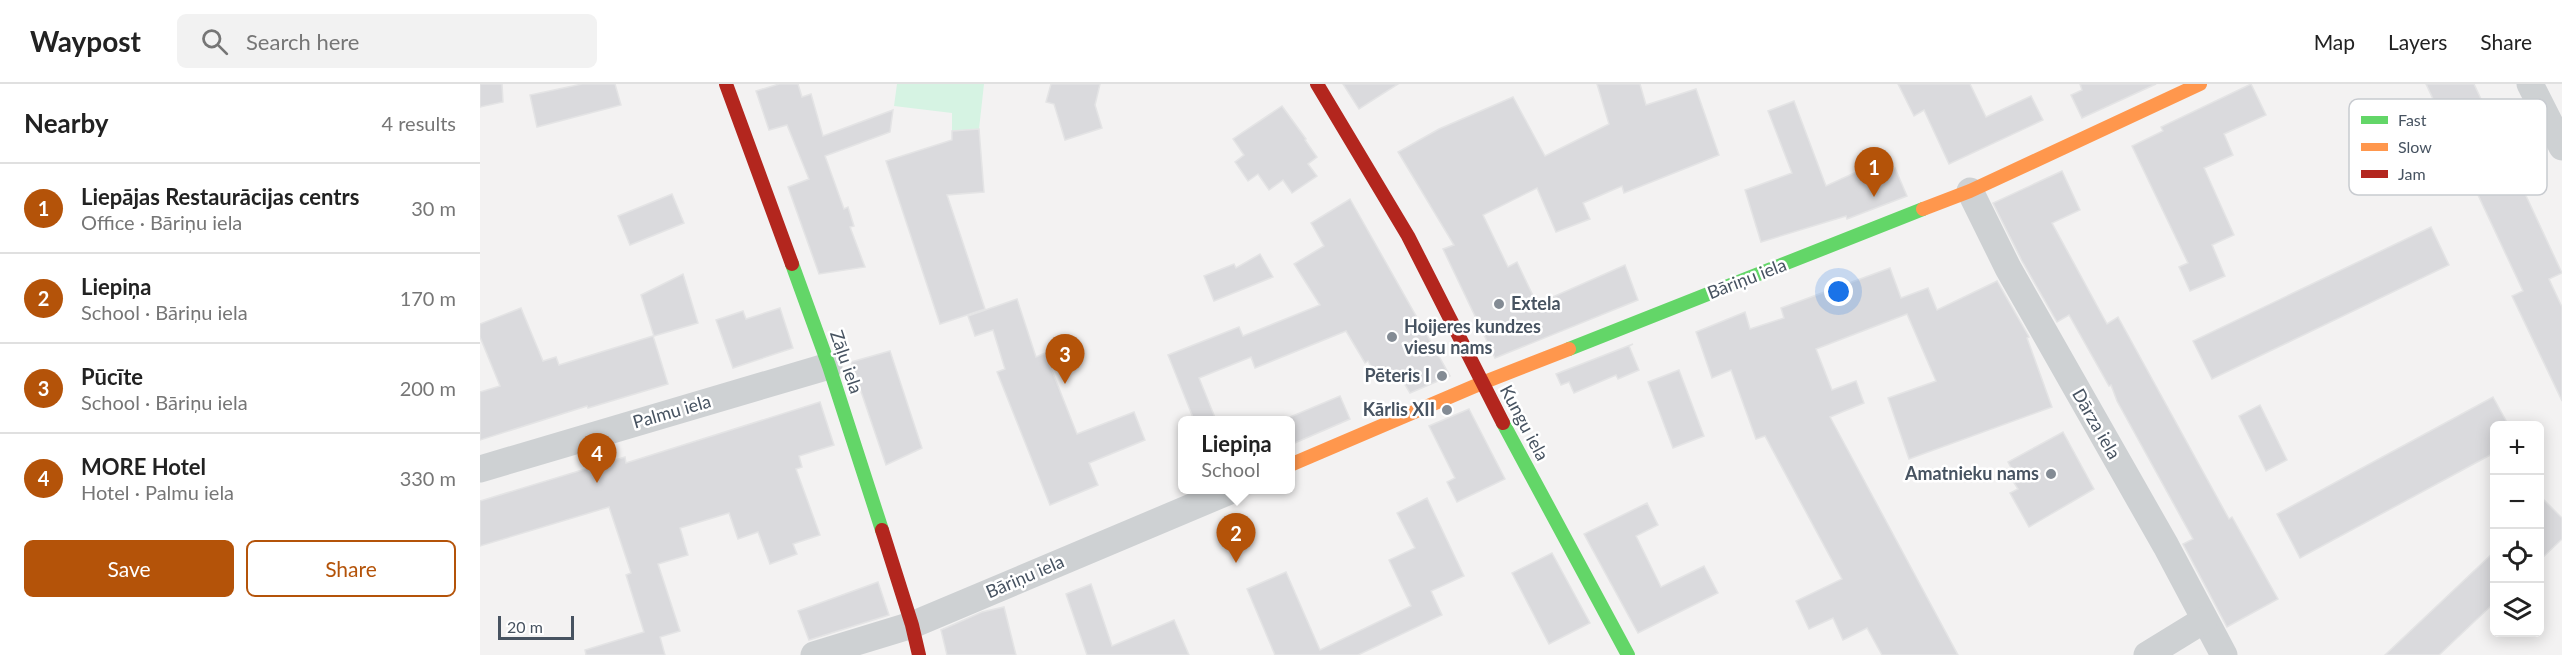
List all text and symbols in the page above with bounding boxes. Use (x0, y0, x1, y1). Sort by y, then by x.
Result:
search box (177, 14, 597, 68)
text: Waypost (30, 24, 141, 58)
icon: search (198, 25, 231, 58)
text: Search here (246, 28, 359, 55)
text: Map (2314, 29, 2355, 54)
text: Layers (2388, 29, 2447, 54)
text: Share (2480, 29, 2532, 54)
legend (2349, 99, 2547, 195)
text: Nearby (24, 107, 109, 139)
text: Fast (2398, 110, 2427, 129)
text: 4 results (381, 111, 456, 135)
text: Slow (2398, 137, 2432, 156)
pin: 1 (1854, 147, 1894, 197)
text: Jam (2398, 164, 2426, 183)
text: Liepājas Restaurācijas centrs (81, 183, 359, 210)
text: 1 (38, 196, 49, 220)
text: 30 m (411, 196, 456, 220)
text: Office · Bāriņu iela (81, 210, 242, 234)
street label: Bāriņu iela (1704, 253, 1789, 303)
text: Liepiņa (81, 273, 151, 300)
your location (1824, 277, 1853, 306)
text: 2 (38, 286, 49, 310)
text: 170 m (400, 286, 456, 310)
place label: Extela (1511, 292, 1561, 314)
marker: Extela (1492, 297, 1506, 311)
text: School · Bāriņu iela (81, 300, 248, 324)
place label: Hoijeres kundzes viesu nams (1404, 315, 1541, 358)
street label: Zāļu iela (826, 327, 868, 396)
marker: Hoijeres kundzes viesu nams (1385, 330, 1399, 344)
pin: 3 (1046, 334, 1084, 384)
text: Pūcīte (81, 363, 143, 390)
place label: Pēteris I (1365, 364, 1430, 386)
marker: Pēteris I (1435, 369, 1449, 383)
text: 3 (38, 376, 49, 400)
text: 200 m (400, 376, 456, 400)
street label: Kungu iela (1496, 381, 1554, 464)
street label: Dārza iela (2068, 384, 2126, 463)
street label: Palmu iela (630, 389, 713, 433)
text: School · Bāriņu iela (81, 390, 248, 414)
place label: Kārlis XII (1363, 398, 1435, 420)
marker: Kārlis XII (1440, 403, 1454, 417)
popup (1178, 416, 1295, 494)
map controls (2490, 421, 2544, 637)
button: + (2490, 421, 2544, 475)
text: Liepiņa (1201, 430, 1272, 457)
pin: 4 (578, 434, 616, 483)
text: MORE Hotel (81, 453, 206, 480)
text: School (1201, 457, 1260, 481)
place label: Amatnieku nams (1904, 462, 2039, 484)
text: 4 (38, 466, 49, 490)
text: 330 m (400, 466, 456, 490)
marker: Amatnieku nams (2044, 467, 2058, 481)
button: − (2490, 475, 2544, 529)
text: Hotel · Palmu iela (81, 480, 234, 504)
pin: 2 (1216, 514, 1256, 563)
button: locate (2490, 529, 2544, 583)
button: Save (24, 540, 234, 597)
button: Share (246, 540, 456, 597)
street label: Bāriņu iela (982, 550, 1067, 602)
button: layers (2490, 583, 2544, 637)
scale bar (498, 613, 574, 640)
text: 20 m (507, 617, 543, 636)

